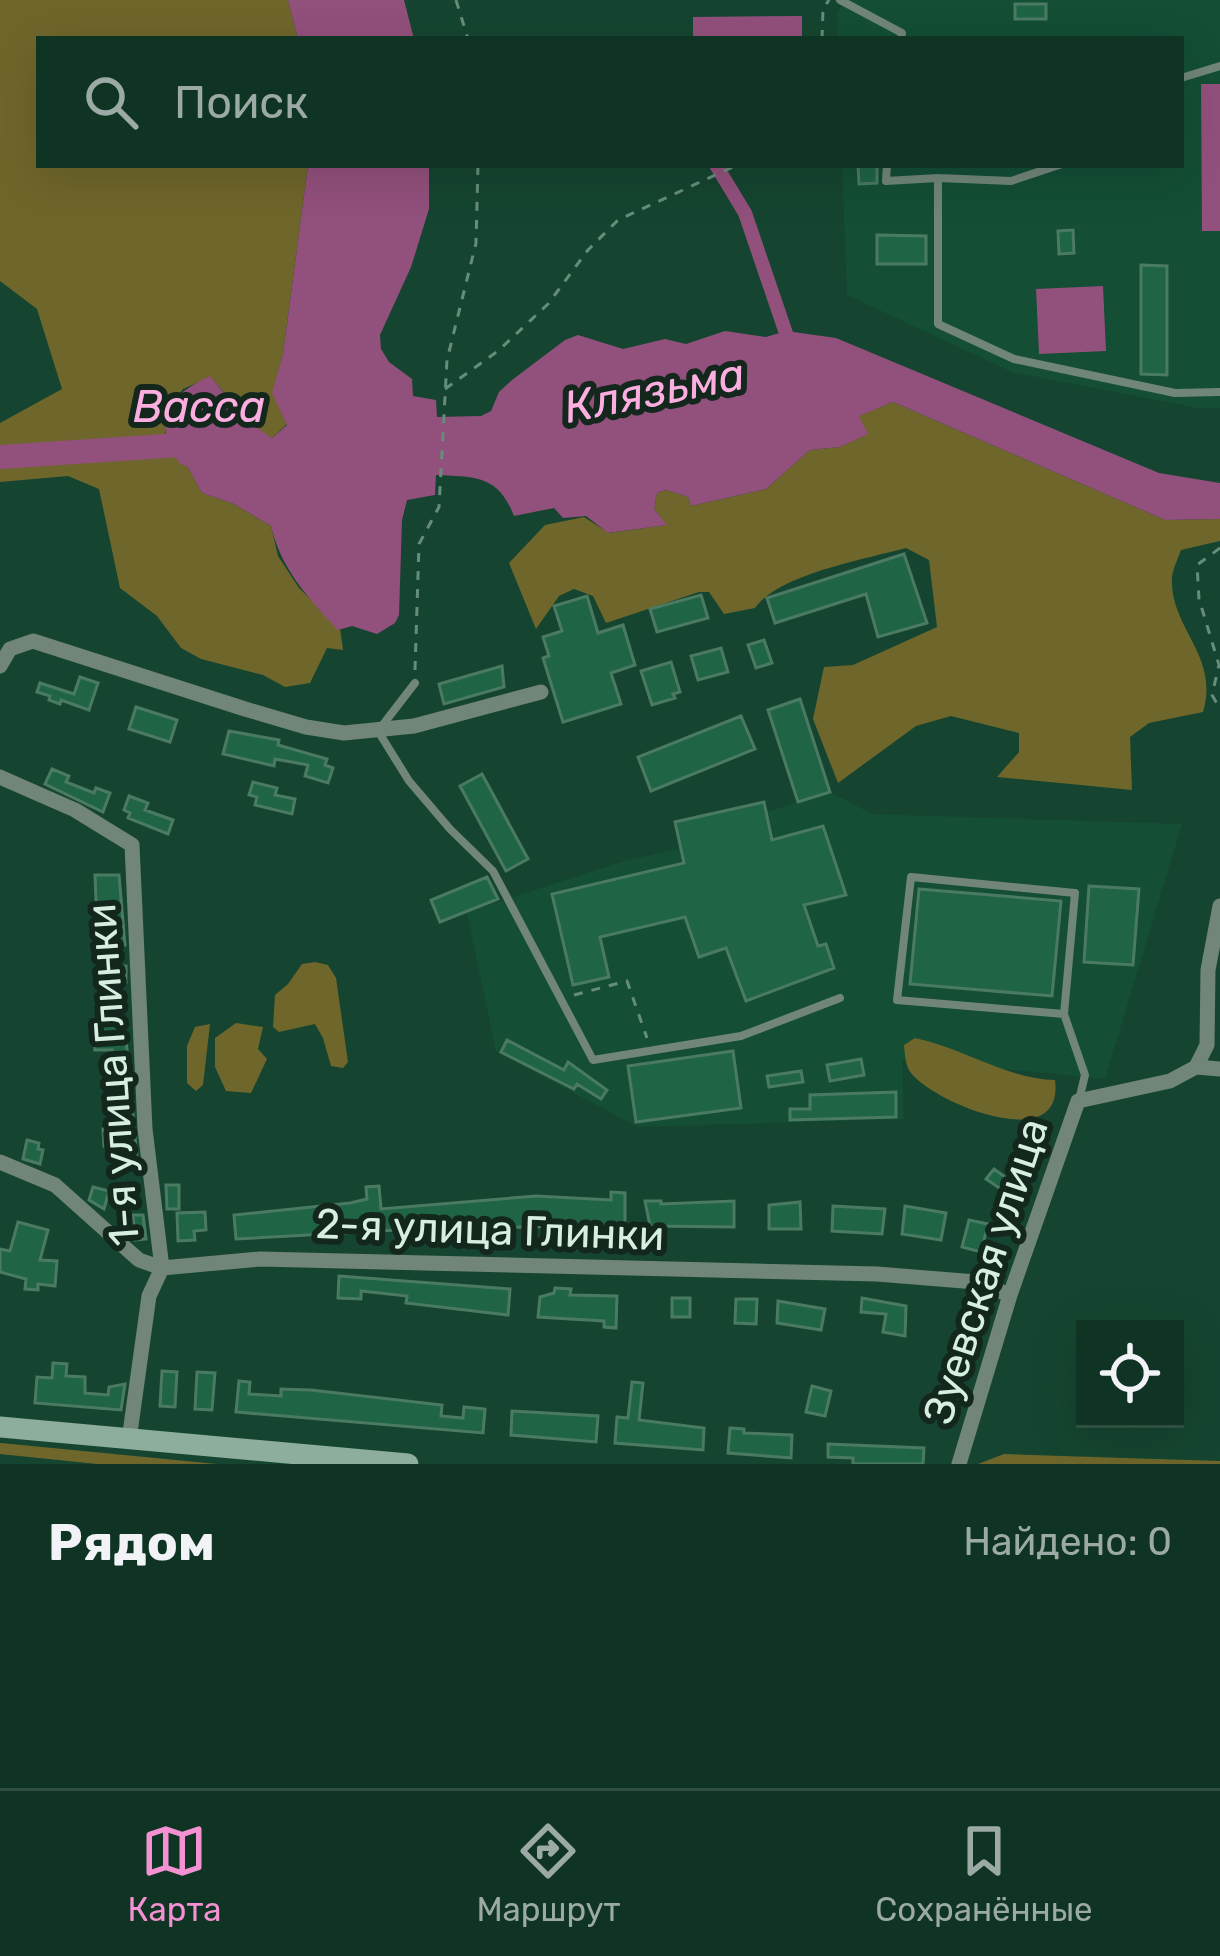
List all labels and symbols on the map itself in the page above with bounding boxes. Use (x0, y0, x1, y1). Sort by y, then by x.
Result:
water label: Клязьма (559, 347, 749, 434)
water label: Васса (133, 380, 265, 433)
street label: 1-я улица Глинки (76, 902, 150, 1248)
street label: Зуевская улица (913, 1112, 1059, 1430)
street label: 2-я улица Глинки (315, 1199, 665, 1261)

